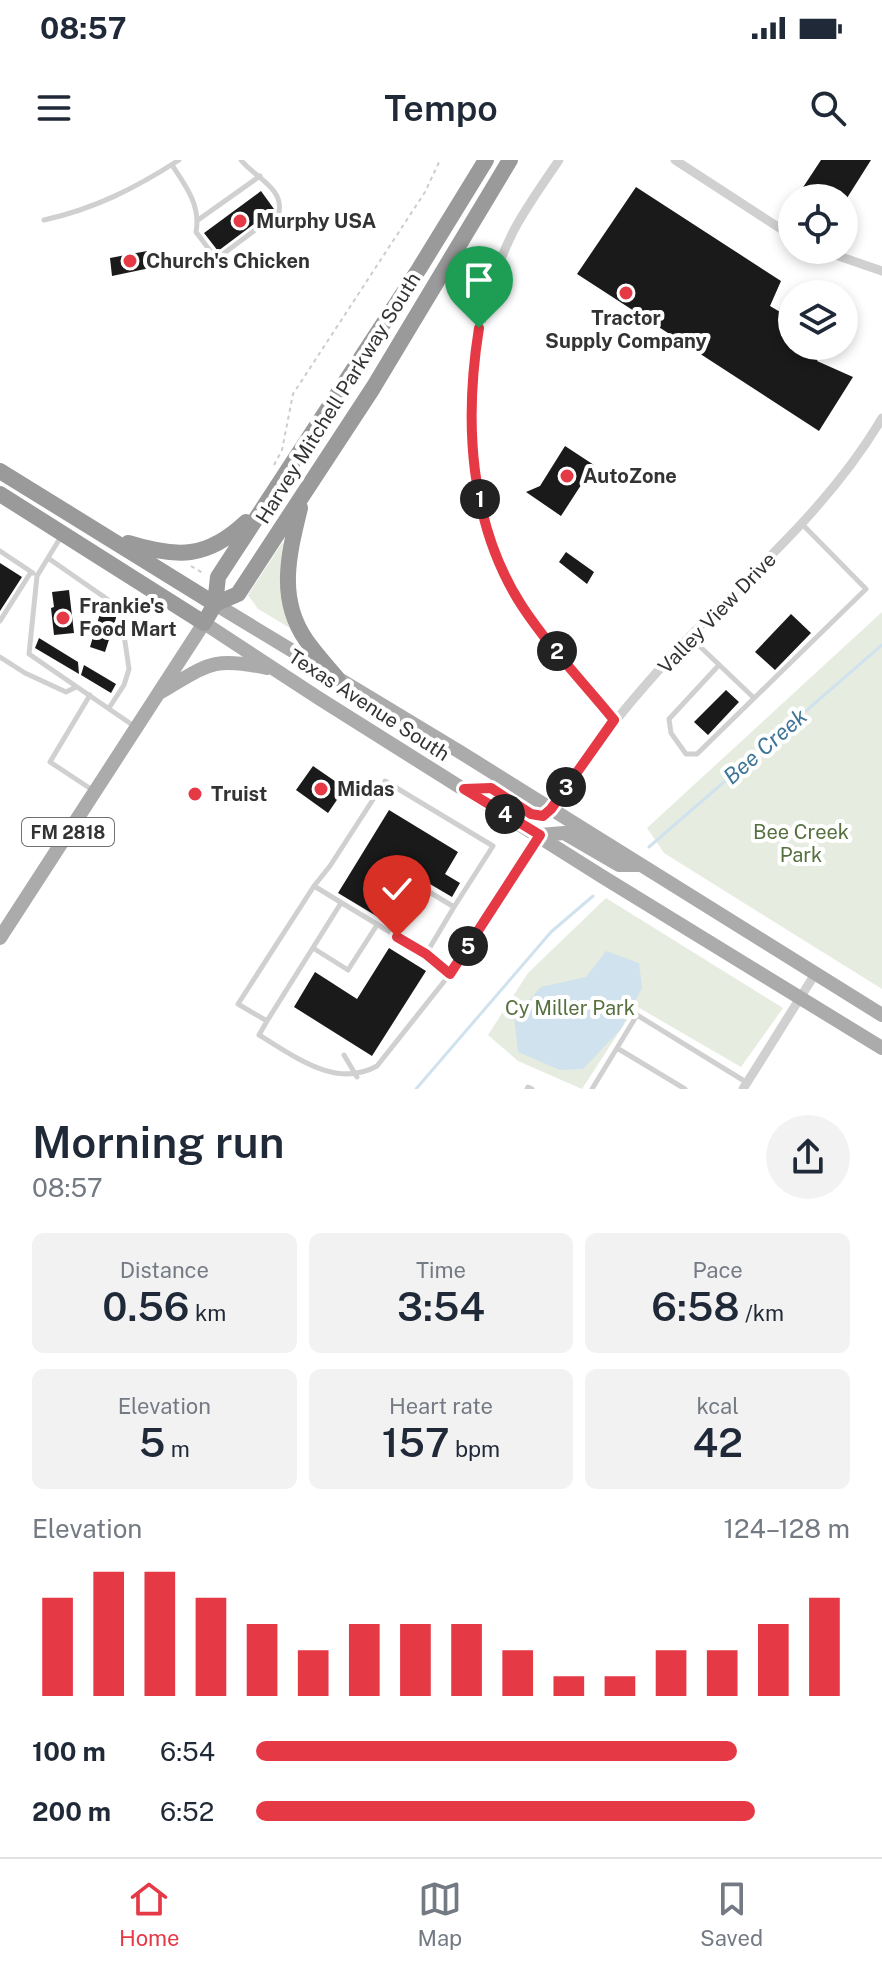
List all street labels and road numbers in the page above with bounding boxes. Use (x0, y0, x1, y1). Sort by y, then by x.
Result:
street label: Harvey Mitchell Parkway South (251, 268, 425, 528)
street label: Valley View Drive (653, 547, 781, 679)
street label: Texas Avenue South (284, 644, 454, 766)
road number: FM 2818 (22, 818, 114, 846)

